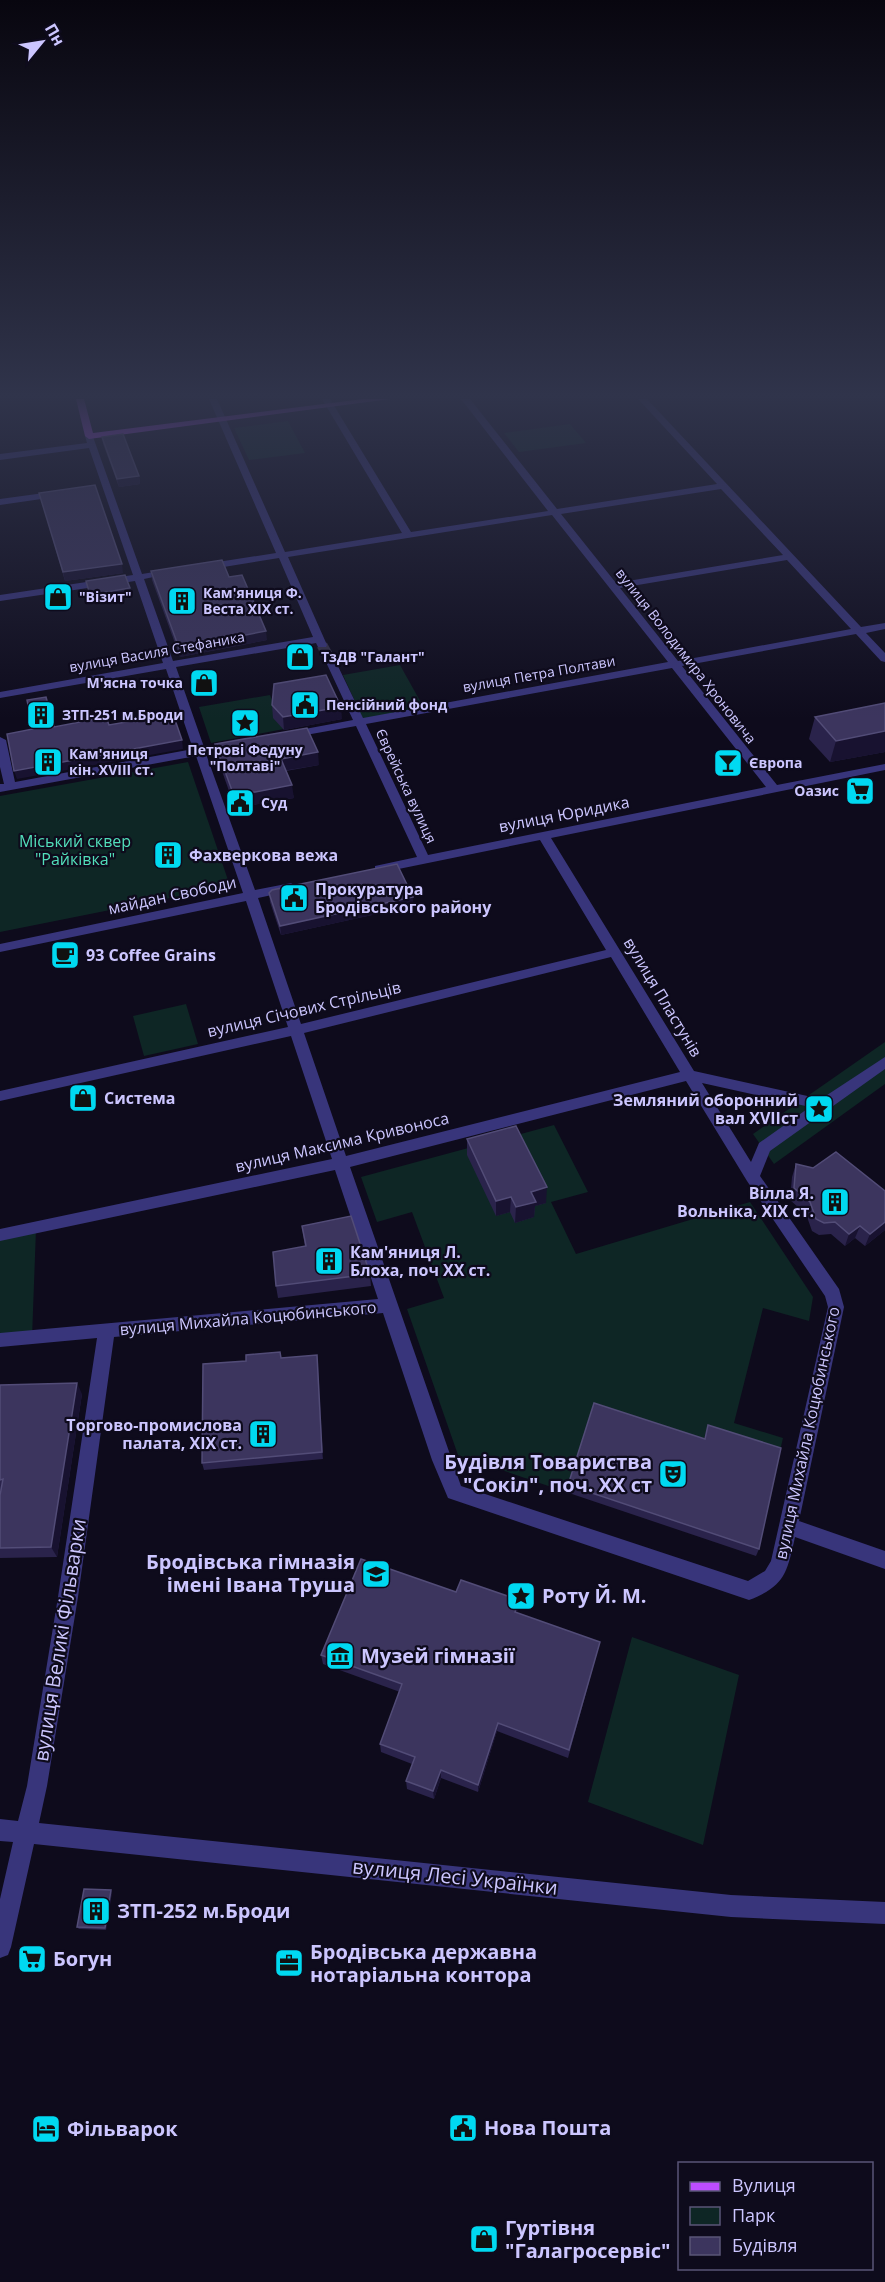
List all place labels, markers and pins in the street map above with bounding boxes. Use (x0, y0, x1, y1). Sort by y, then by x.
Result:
shop icon: "Візит" (42, 581, 74, 613)
place label: Кам'яниця Ф. Веста XIX ст. (203, 583, 302, 618)
building icon: Кам'яниця Ф. Веста XIX ст. (166, 585, 198, 617)
place label: "Візит" (79, 587, 132, 606)
shop icon: ТзДВ "Галант" (284, 641, 316, 673)
place label: ТзДВ "Галант" (321, 647, 425, 666)
shop icon: М'ясна точка (188, 667, 220, 699)
place label: М'ясна точка (86, 673, 183, 692)
public building icon: Пенсійний фонд (289, 689, 321, 721)
place label: Пенсійний фонд (326, 695, 448, 714)
building icon: ЗТП-251 м.Броди (25, 699, 57, 731)
place label: ЗТП-251 м.Броди (62, 705, 183, 724)
place icon: Петрові Федуну "Полтаві" (229, 707, 261, 739)
place label: Петрові Федуну "Полтаві" (187, 740, 303, 775)
place label: Кам'яниця кін. XVIII ст. (69, 744, 154, 779)
building icon: Кам'яниця кін. XVIII ст. (32, 746, 64, 778)
bar icon: Європа (712, 747, 744, 779)
place label: Європа (749, 753, 802, 772)
supermarket icon: Оазис (844, 775, 876, 807)
place label: Оазис (794, 781, 839, 800)
public building icon: Cуд (224, 787, 256, 819)
place label: Cуд (261, 793, 288, 812)
building icon: Фахверкова вежа (152, 839, 184, 871)
place label: Фахверкова вежа (189, 844, 338, 866)
place label: Прокуратура Бродівського району (315, 878, 492, 918)
public building icon: Прокуратура Бродівського району (278, 882, 310, 914)
cafe icon: 93 Coffee Grains (49, 939, 81, 971)
place label: 93 Coffee Grains (86, 944, 216, 966)
shop icon: Система (67, 1082, 99, 1114)
place label: Система (104, 1087, 175, 1109)
place label: Земляний оборонний вал XVIIст (613, 1089, 798, 1129)
place icon: Земляний оборонний вал XVIIст (803, 1093, 835, 1125)
place label: Вілла Я. Вольніка, XIX ст. (677, 1182, 814, 1222)
building icon: Вілла Я. Вольніка, XIX ст. (819, 1186, 851, 1218)
place label: Кам'яниця Л. Блоха, поч XX ст. (350, 1241, 490, 1281)
building icon: Кам'яниця Л. Блоха, поч XX ст. (313, 1245, 345, 1277)
place label: Торгово-промислова палата, XIX ст. (66, 1414, 242, 1454)
building icon: Торгово-промислова палата, XIX ст. (247, 1418, 279, 1450)
place label: Будівля Товариства "Сокіл", поч. ХХ ст (444, 1448, 652, 1498)
theatre icon: Будівля Товариства "Сокіл", поч. ХХ ст (657, 1458, 689, 1490)
place label: Бродівська гімназія імені Івана Труша (146, 1548, 355, 1598)
school or university icon: Бродівська гімназія імені Івана Труша (360, 1558, 392, 1590)
place icon: Роту Й. М. (505, 1580, 537, 1612)
place label: Роту Й. М. (542, 1582, 647, 1609)
museum icon: Музей гімназії (324, 1640, 356, 1672)
place label: Музей гімназії (361, 1642, 516, 1669)
building icon: ЗТП-252 м.Броди (80, 1895, 112, 1927)
place label: ЗТП-252 м.Броди (117, 1897, 290, 1924)
place label: Бродівська державна нотаріальна контора (310, 1938, 537, 1988)
supermarket icon: Богун (16, 1943, 48, 1975)
place label: Богун (53, 1945, 112, 1972)
office icon: Бродівська державна нотаріальна контора (273, 1947, 305, 1979)
public building icon: Нова Пошта (447, 2112, 479, 2144)
hotel icon: Фільварок (30, 2113, 62, 2145)
place label: Нова Пошта (484, 2114, 611, 2141)
place label: Фільварок (67, 2115, 178, 2142)
place label: Гуртівня "Галагросервіс" (505, 2214, 671, 2264)
shop icon: Гуртівня "Галагросервіс" (468, 2223, 500, 2255)

